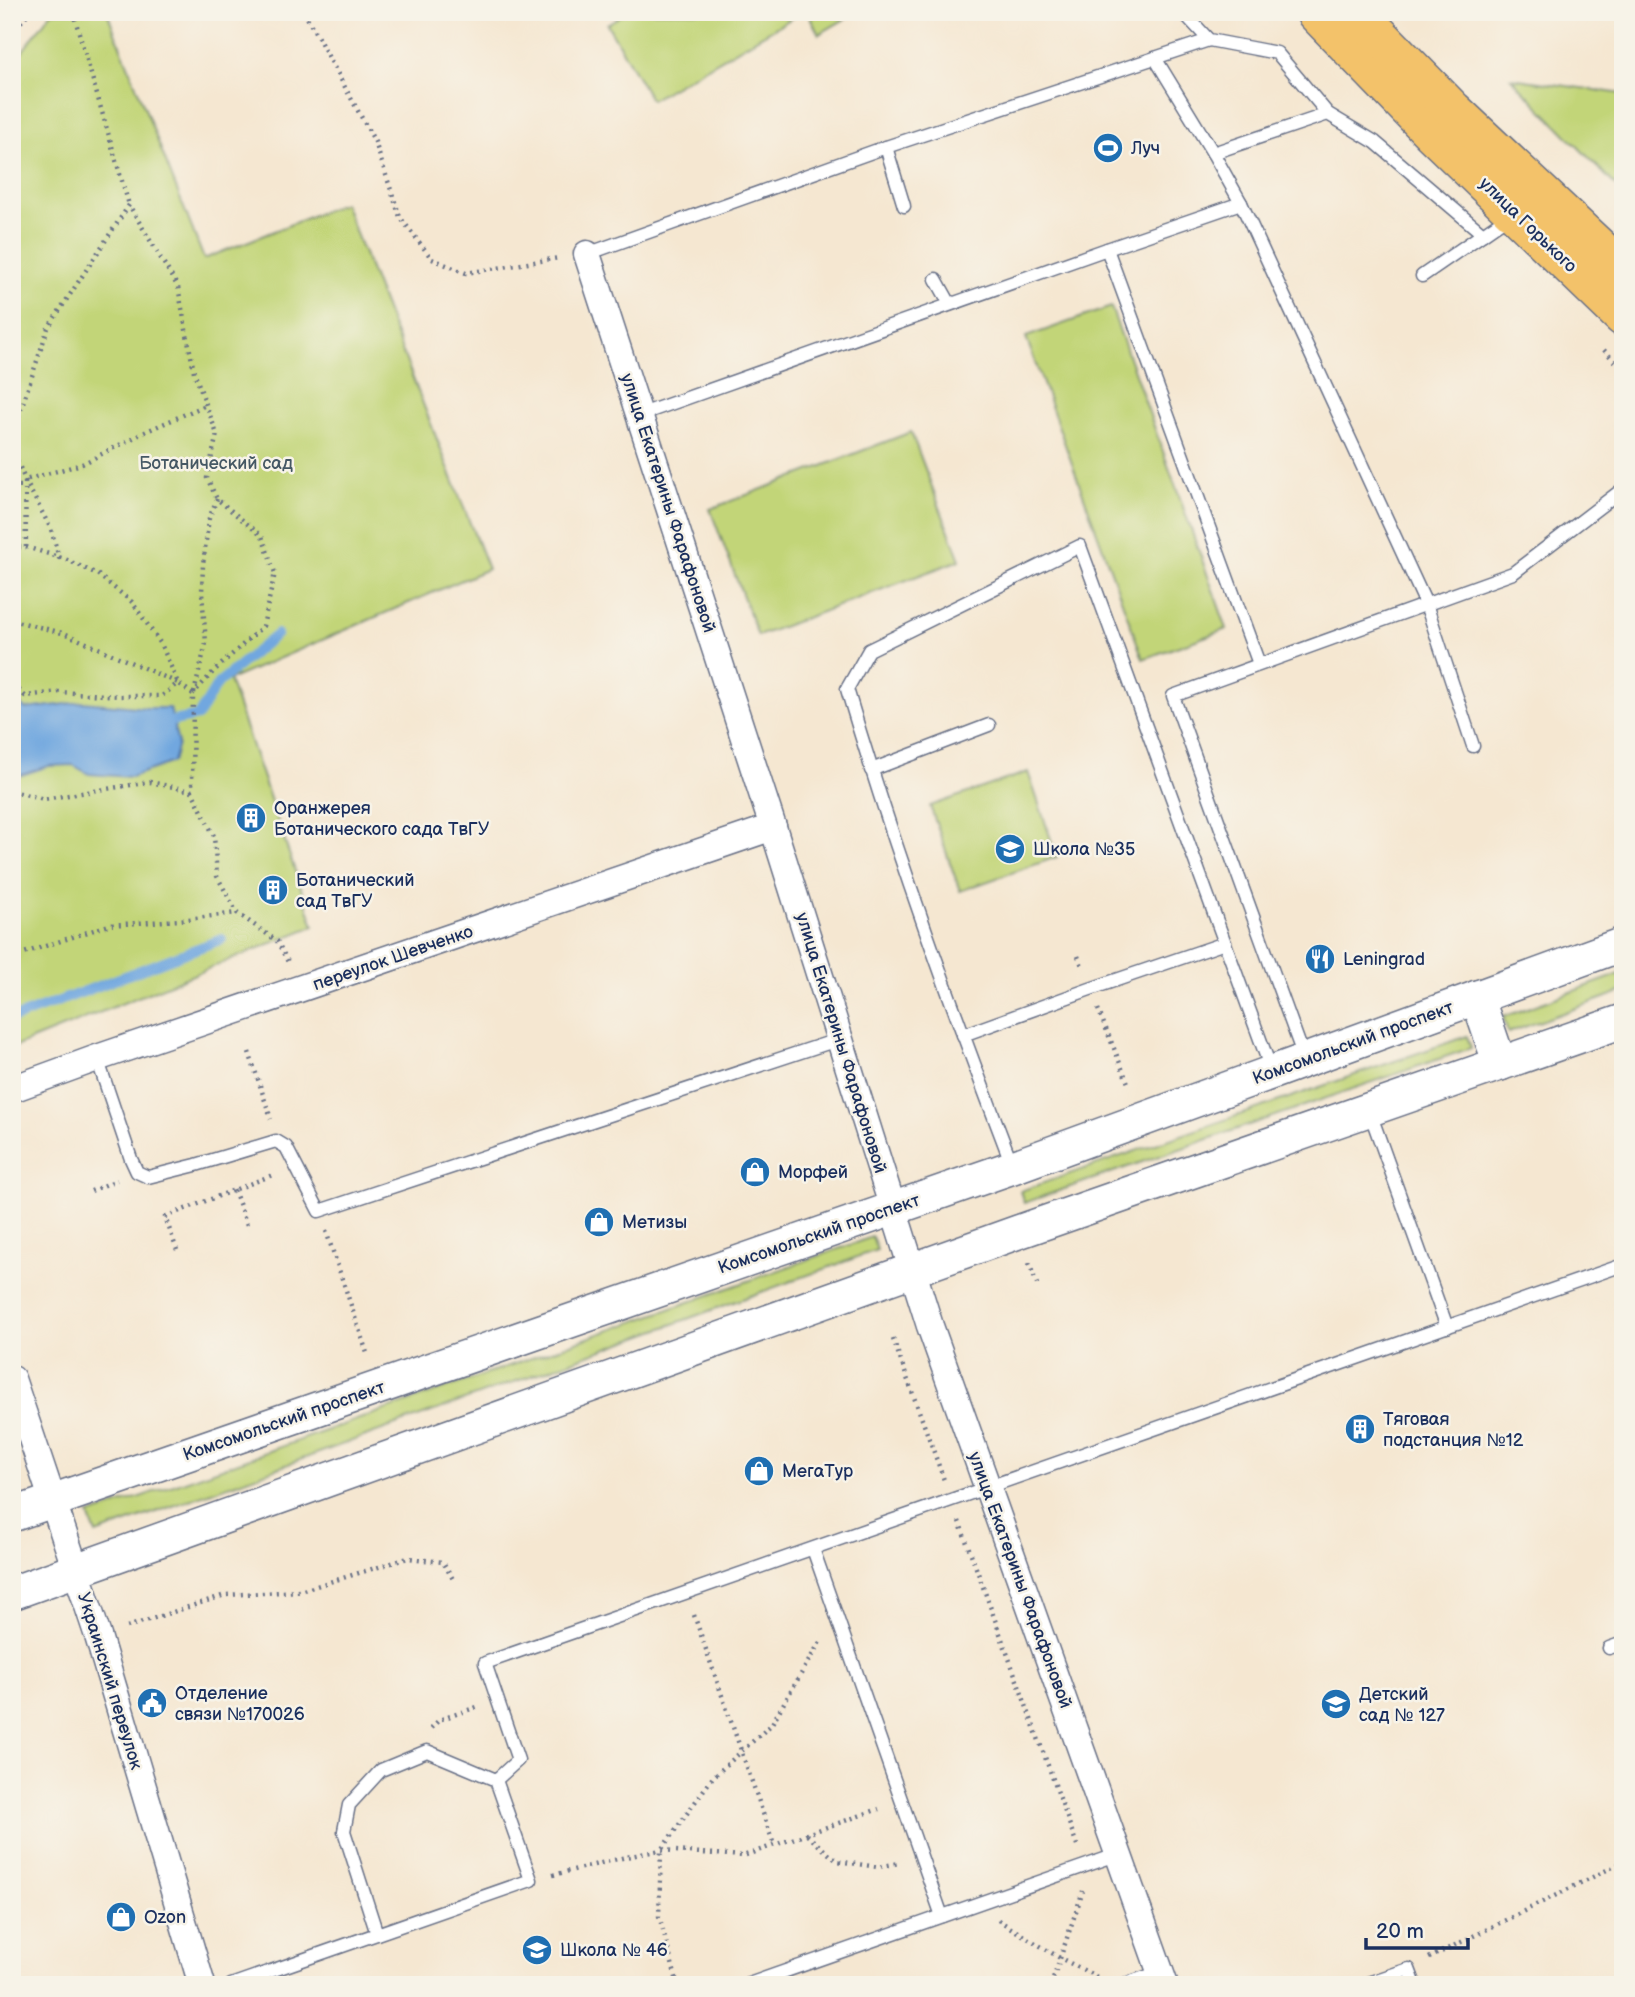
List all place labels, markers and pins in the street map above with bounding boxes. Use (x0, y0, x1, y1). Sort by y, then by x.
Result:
sports icon: Луч (1091, 131, 1125, 165)
place label: Луч (1130, 138, 1160, 159)
place label: Оранжерея Ботанического сада ТвГУ (274, 798, 490, 840)
building icon: Оранжерея Ботанического сада ТвГУ (234, 801, 268, 835)
school or university icon: Школа №35 (993, 832, 1027, 866)
place label: Школа №35 (1033, 839, 1135, 860)
place label: Ботанический сад ТвГУ (296, 870, 414, 912)
building icon: Ботанический сад ТвГУ (256, 873, 290, 907)
restaurant icon: Leningrad (1303, 942, 1337, 976)
place label: Leningrad (1343, 949, 1425, 970)
shop icon: Морфей (738, 1155, 772, 1189)
place label: Морфей (778, 1162, 848, 1183)
shop icon: Метизы (582, 1205, 616, 1239)
place label: Метизы (622, 1212, 687, 1233)
place label: Тяговая подстанция №12 (1383, 1409, 1524, 1451)
building icon: Тяговая подстанция №12 (1343, 1412, 1377, 1446)
shop icon: МегаТур (742, 1454, 776, 1488)
place label: МегаТур (782, 1461, 853, 1482)
place label: Отделение связи №170026 (175, 1683, 305, 1725)
place label: Детский сад № 127 (1359, 1684, 1445, 1726)
public building icon: Отделение связи №170026 (135, 1686, 169, 1720)
school or university icon: Детский сад № 127 (1319, 1687, 1353, 1721)
shop icon: Ozon (104, 1900, 138, 1934)
place label: Ozon (144, 1907, 186, 1928)
school or university icon: Школа № 46 (520, 1933, 554, 1967)
place label: Школа № 46 (560, 1940, 668, 1961)

